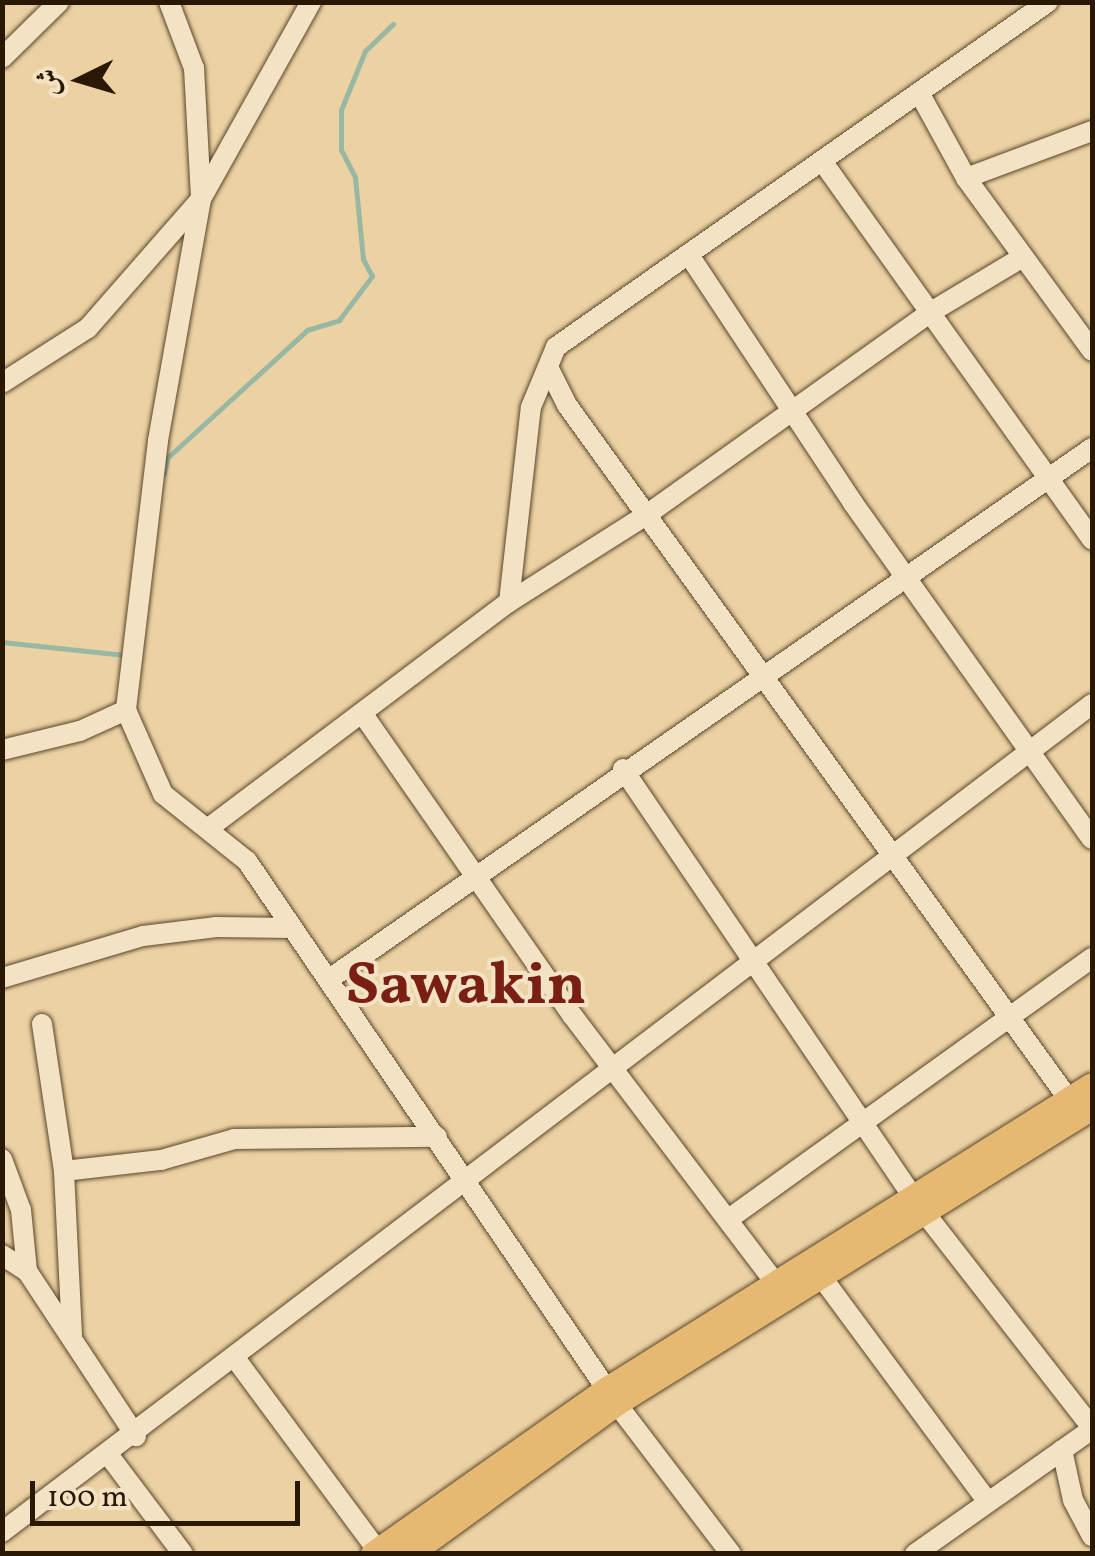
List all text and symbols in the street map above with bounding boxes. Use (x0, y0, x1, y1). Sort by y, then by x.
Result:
north arrow (30, 30, 130, 130)
text: ش (29, 67, 70, 98)
district label: Sawakin (346, 951, 586, 1023)
scale bar (35, 1461, 305, 1523)
text: 100 m (47, 1477, 128, 1519)

